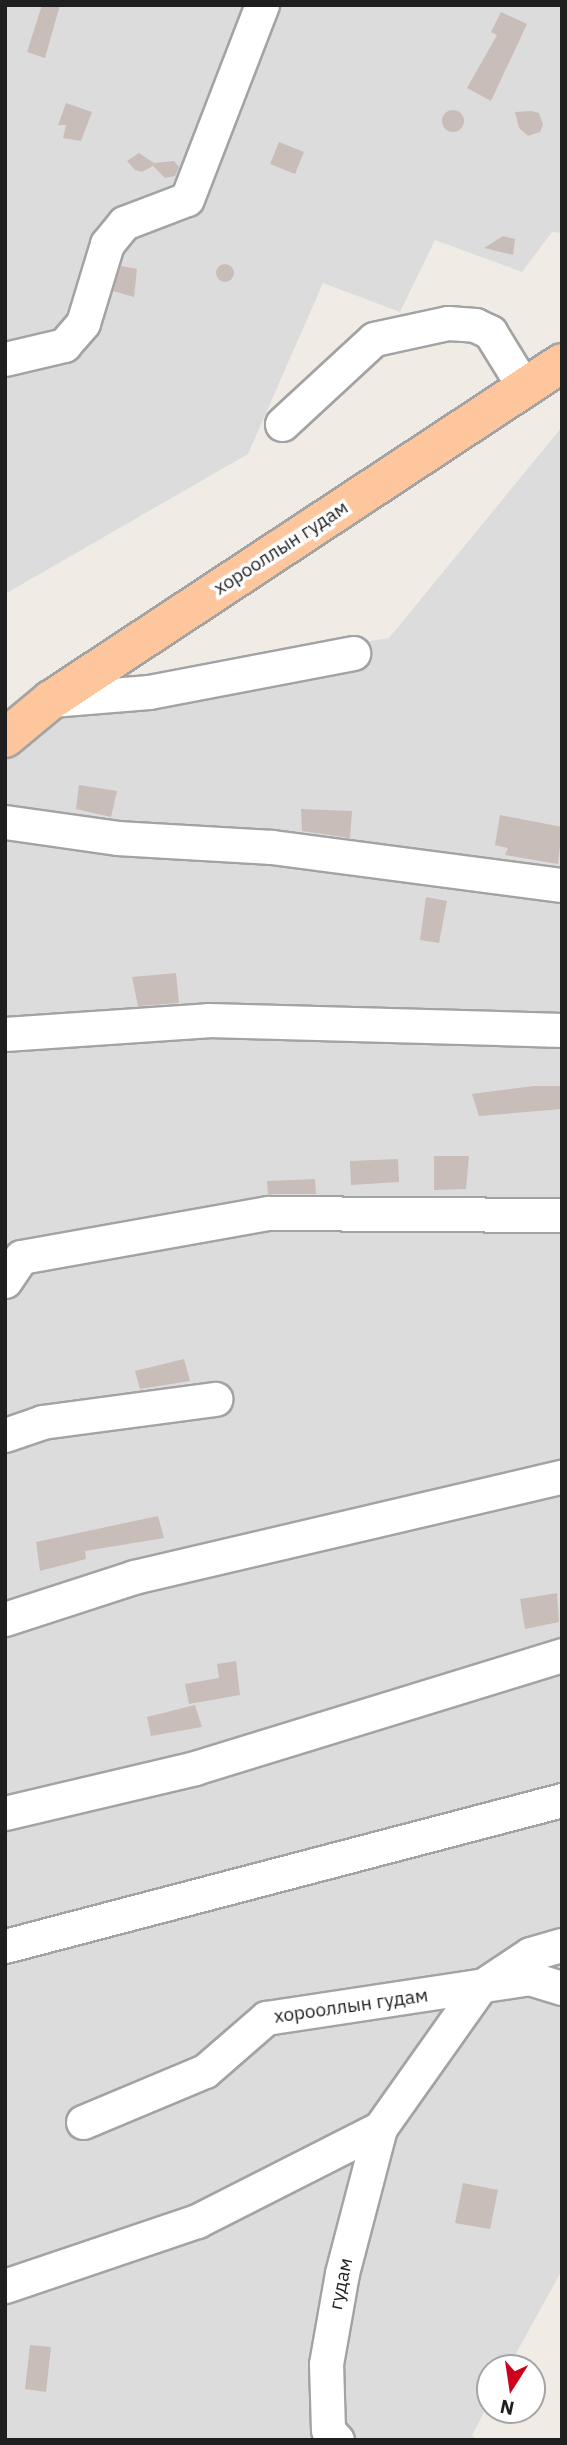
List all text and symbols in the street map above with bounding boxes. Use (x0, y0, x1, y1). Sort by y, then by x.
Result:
street label: хорооллын гудам (210, 496, 352, 600)
street label: хорооллын гудам (272, 1984, 430, 2028)
street label: гудам (324, 2256, 358, 2312)
north arrow (476, 2354, 546, 2424)
text: N (498, 2394, 516, 2421)

